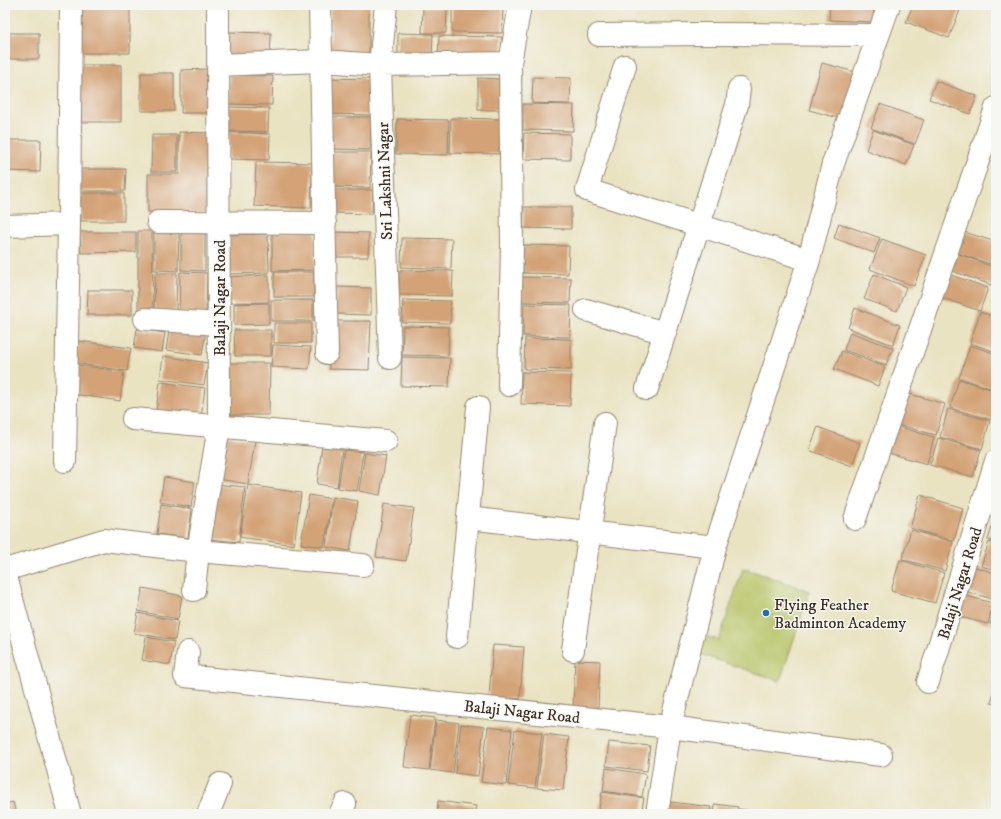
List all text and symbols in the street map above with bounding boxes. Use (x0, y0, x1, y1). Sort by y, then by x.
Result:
street label: Sri Lakshni Nagar (373, 122, 397, 240)
street label: Balaji Nagar Road (210, 240, 230, 356)
street label: Balaji Nagar Road (933, 525, 987, 642)
place label: Flying Feather Badminton Academy (774, 595, 906, 633)
marker: Flying Feather Badminton Academy (761, 608, 771, 618)
street label: Balaji Nagar Road (463, 696, 581, 728)

